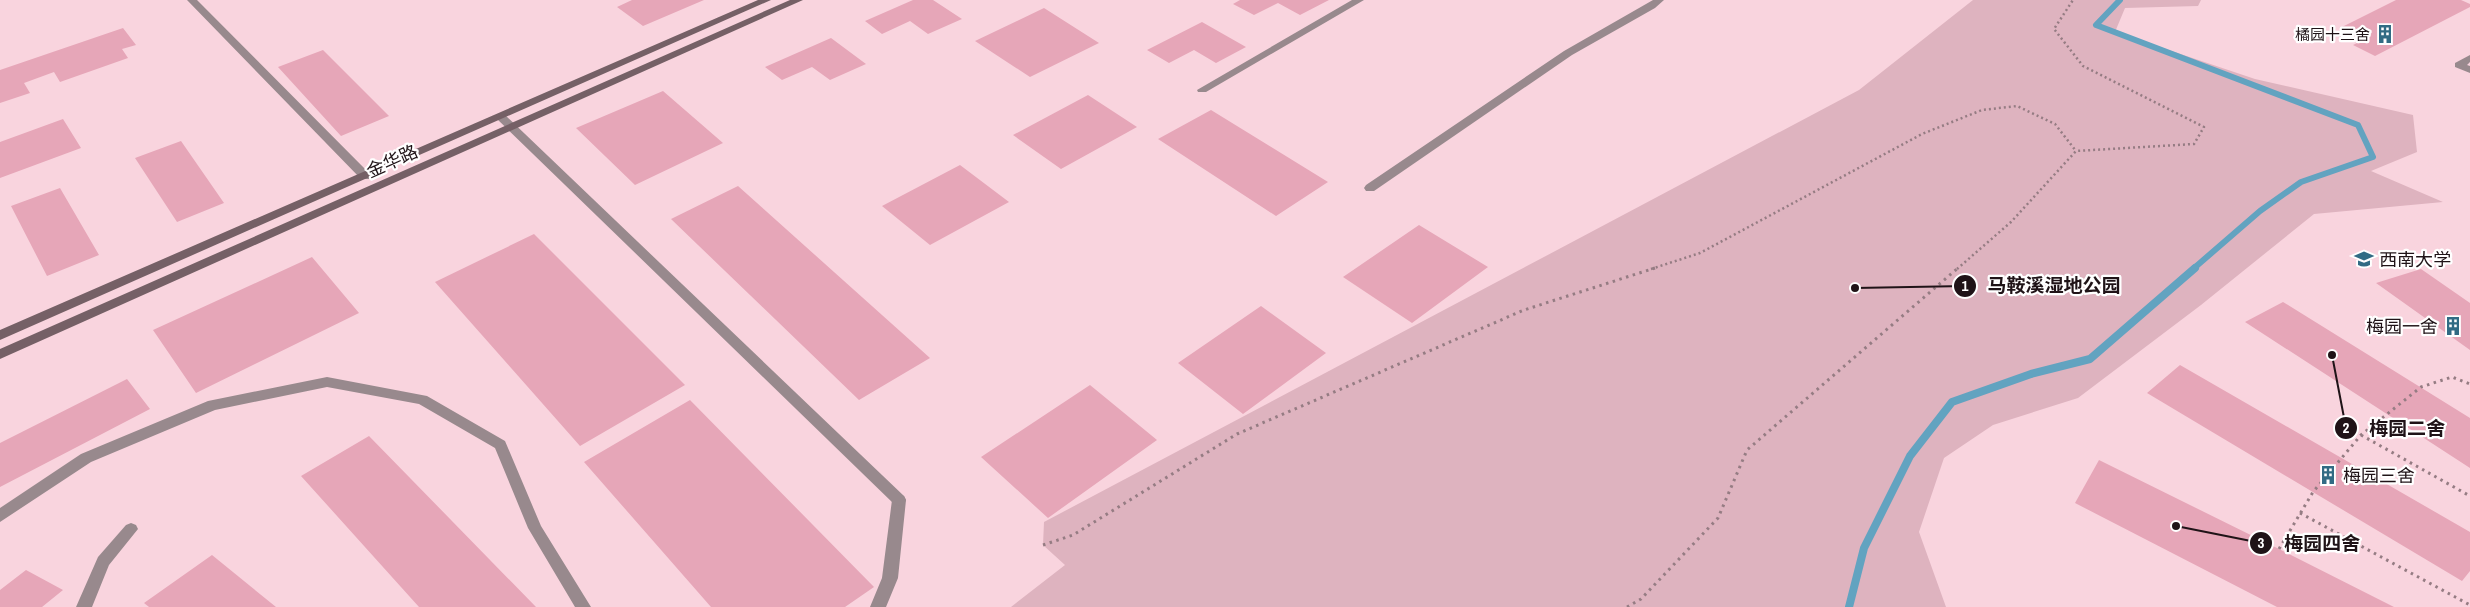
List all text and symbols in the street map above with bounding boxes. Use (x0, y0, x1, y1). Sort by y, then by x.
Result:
building icon: 橘园十三舍 (2374, 23, 2396, 45)
place label: 橘园十三舍 (2295, 24, 2370, 45)
street label: 金华路 (362, 139, 422, 183)
place label: 西南大学 (2379, 247, 2451, 272)
school or university icon: 西南大学 (2353, 248, 2375, 270)
callout: 马鞍溪湿地公园 (1953, 269, 2131, 303)
text: 马鞍溪湿地公园 (1987, 272, 2121, 298)
text: 1 (1962, 275, 1969, 296)
place label: 梅园一舍 (2366, 314, 2438, 339)
building icon: 梅园一舍 (2442, 315, 2464, 337)
callout: 梅园二舍 (2334, 411, 2455, 445)
text: 梅园二舍 (2369, 415, 2445, 441)
text: 2 (2343, 417, 2350, 438)
place label: 梅园三舍 (2343, 463, 2415, 488)
building icon: 梅园三舍 (2317, 464, 2339, 486)
callout: 梅园四舍 (2249, 526, 2370, 560)
text: 梅园四舍 (2284, 530, 2360, 556)
text: 3 (2258, 532, 2265, 553)

